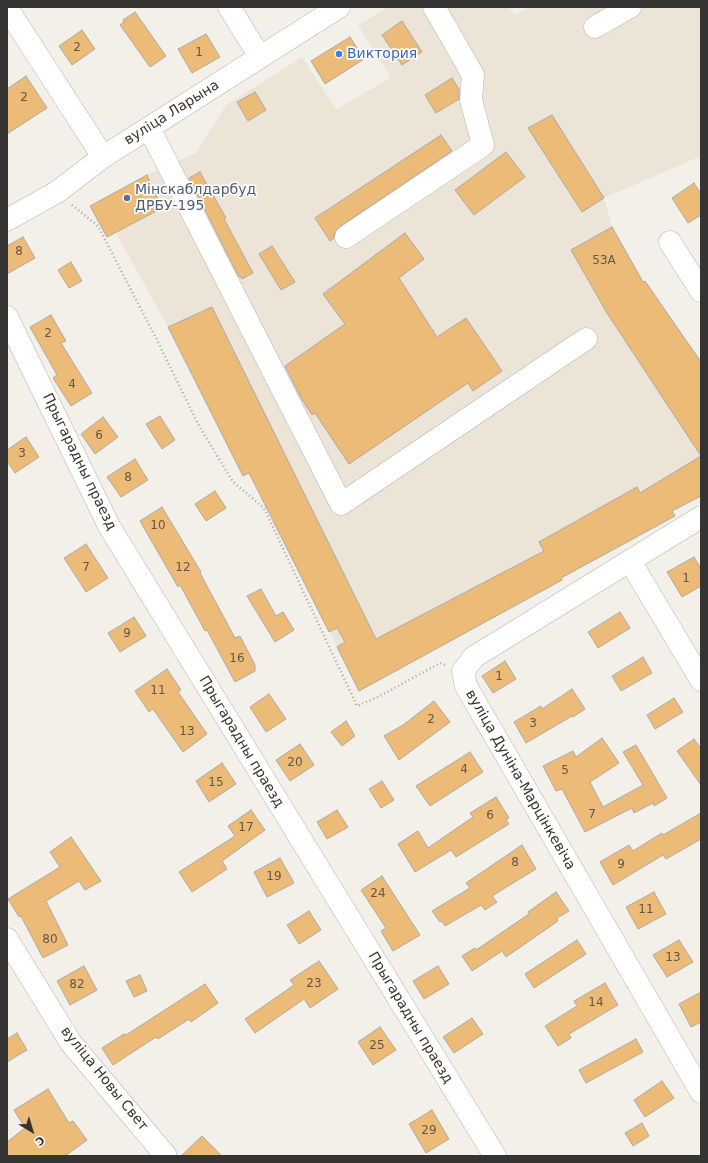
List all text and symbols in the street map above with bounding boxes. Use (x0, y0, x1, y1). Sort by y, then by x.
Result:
house number: 2 (73, 41, 81, 55)
house number: 1 (195, 46, 203, 60)
place label: Виктория (347, 46, 417, 62)
marker: Виктория (334, 49, 344, 59)
street label: вуліца Ларына (121, 77, 223, 149)
house number: 2 (20, 91, 28, 105)
place label: Мінскаблдарбуд ДРБУ-195 (135, 182, 256, 214)
marker: Мінскаблдарбуд ДРБУ-195 (122, 193, 132, 203)
house number: 8 (15, 245, 23, 259)
house number: 53А (592, 254, 616, 268)
house number: 2 (44, 327, 52, 341)
house number: 4 (68, 378, 76, 392)
street label: Прыгарадны праезд (38, 391, 120, 533)
house number: 6 (95, 429, 103, 443)
house number: 3 (18, 447, 26, 461)
house number: 8 (124, 471, 132, 485)
house number: 10 (150, 519, 166, 533)
house number: 7 (82, 561, 90, 575)
house number: 12 (175, 561, 191, 575)
house number: 1 (682, 572, 690, 586)
house number: 9 (123, 627, 131, 641)
house number: 16 (229, 652, 245, 666)
house number: 1 (495, 670, 503, 684)
street label: Прыгарадны праезд (195, 673, 287, 811)
house number: 11 (150, 684, 166, 698)
street label: вуліца Дуніна-Марцінкевіча (461, 687, 579, 873)
house number: 2 (427, 713, 435, 727)
house number: 3 (529, 717, 537, 731)
house number: 13 (179, 725, 195, 739)
house number: 20 (287, 756, 303, 770)
house number: 4 (460, 763, 468, 777)
house number: 5 (561, 764, 569, 778)
house number: 15 (208, 776, 224, 790)
house number: 7 (588, 808, 596, 822)
house number: 6 (486, 809, 494, 823)
house number: 17 (238, 821, 254, 835)
house number: 8 (511, 856, 519, 870)
house number: 9 (617, 858, 625, 872)
house number: 19 (266, 870, 282, 884)
house number: 24 (370, 887, 386, 901)
house number: 11 (638, 903, 654, 917)
house number: 80 (42, 933, 58, 947)
street label: Прыгарадны праезд (364, 949, 456, 1087)
house number: 13 (665, 951, 681, 965)
house number: 23 (306, 977, 322, 991)
house number: 82 (69, 978, 85, 992)
house number: 14 (588, 996, 604, 1010)
street label: вуліца Новы Свет (57, 1023, 151, 1135)
house number: 25 (369, 1039, 385, 1053)
north arrow (12, 1111, 52, 1151)
house number: 29 (421, 1124, 437, 1138)
text: С (33, 1133, 47, 1148)

